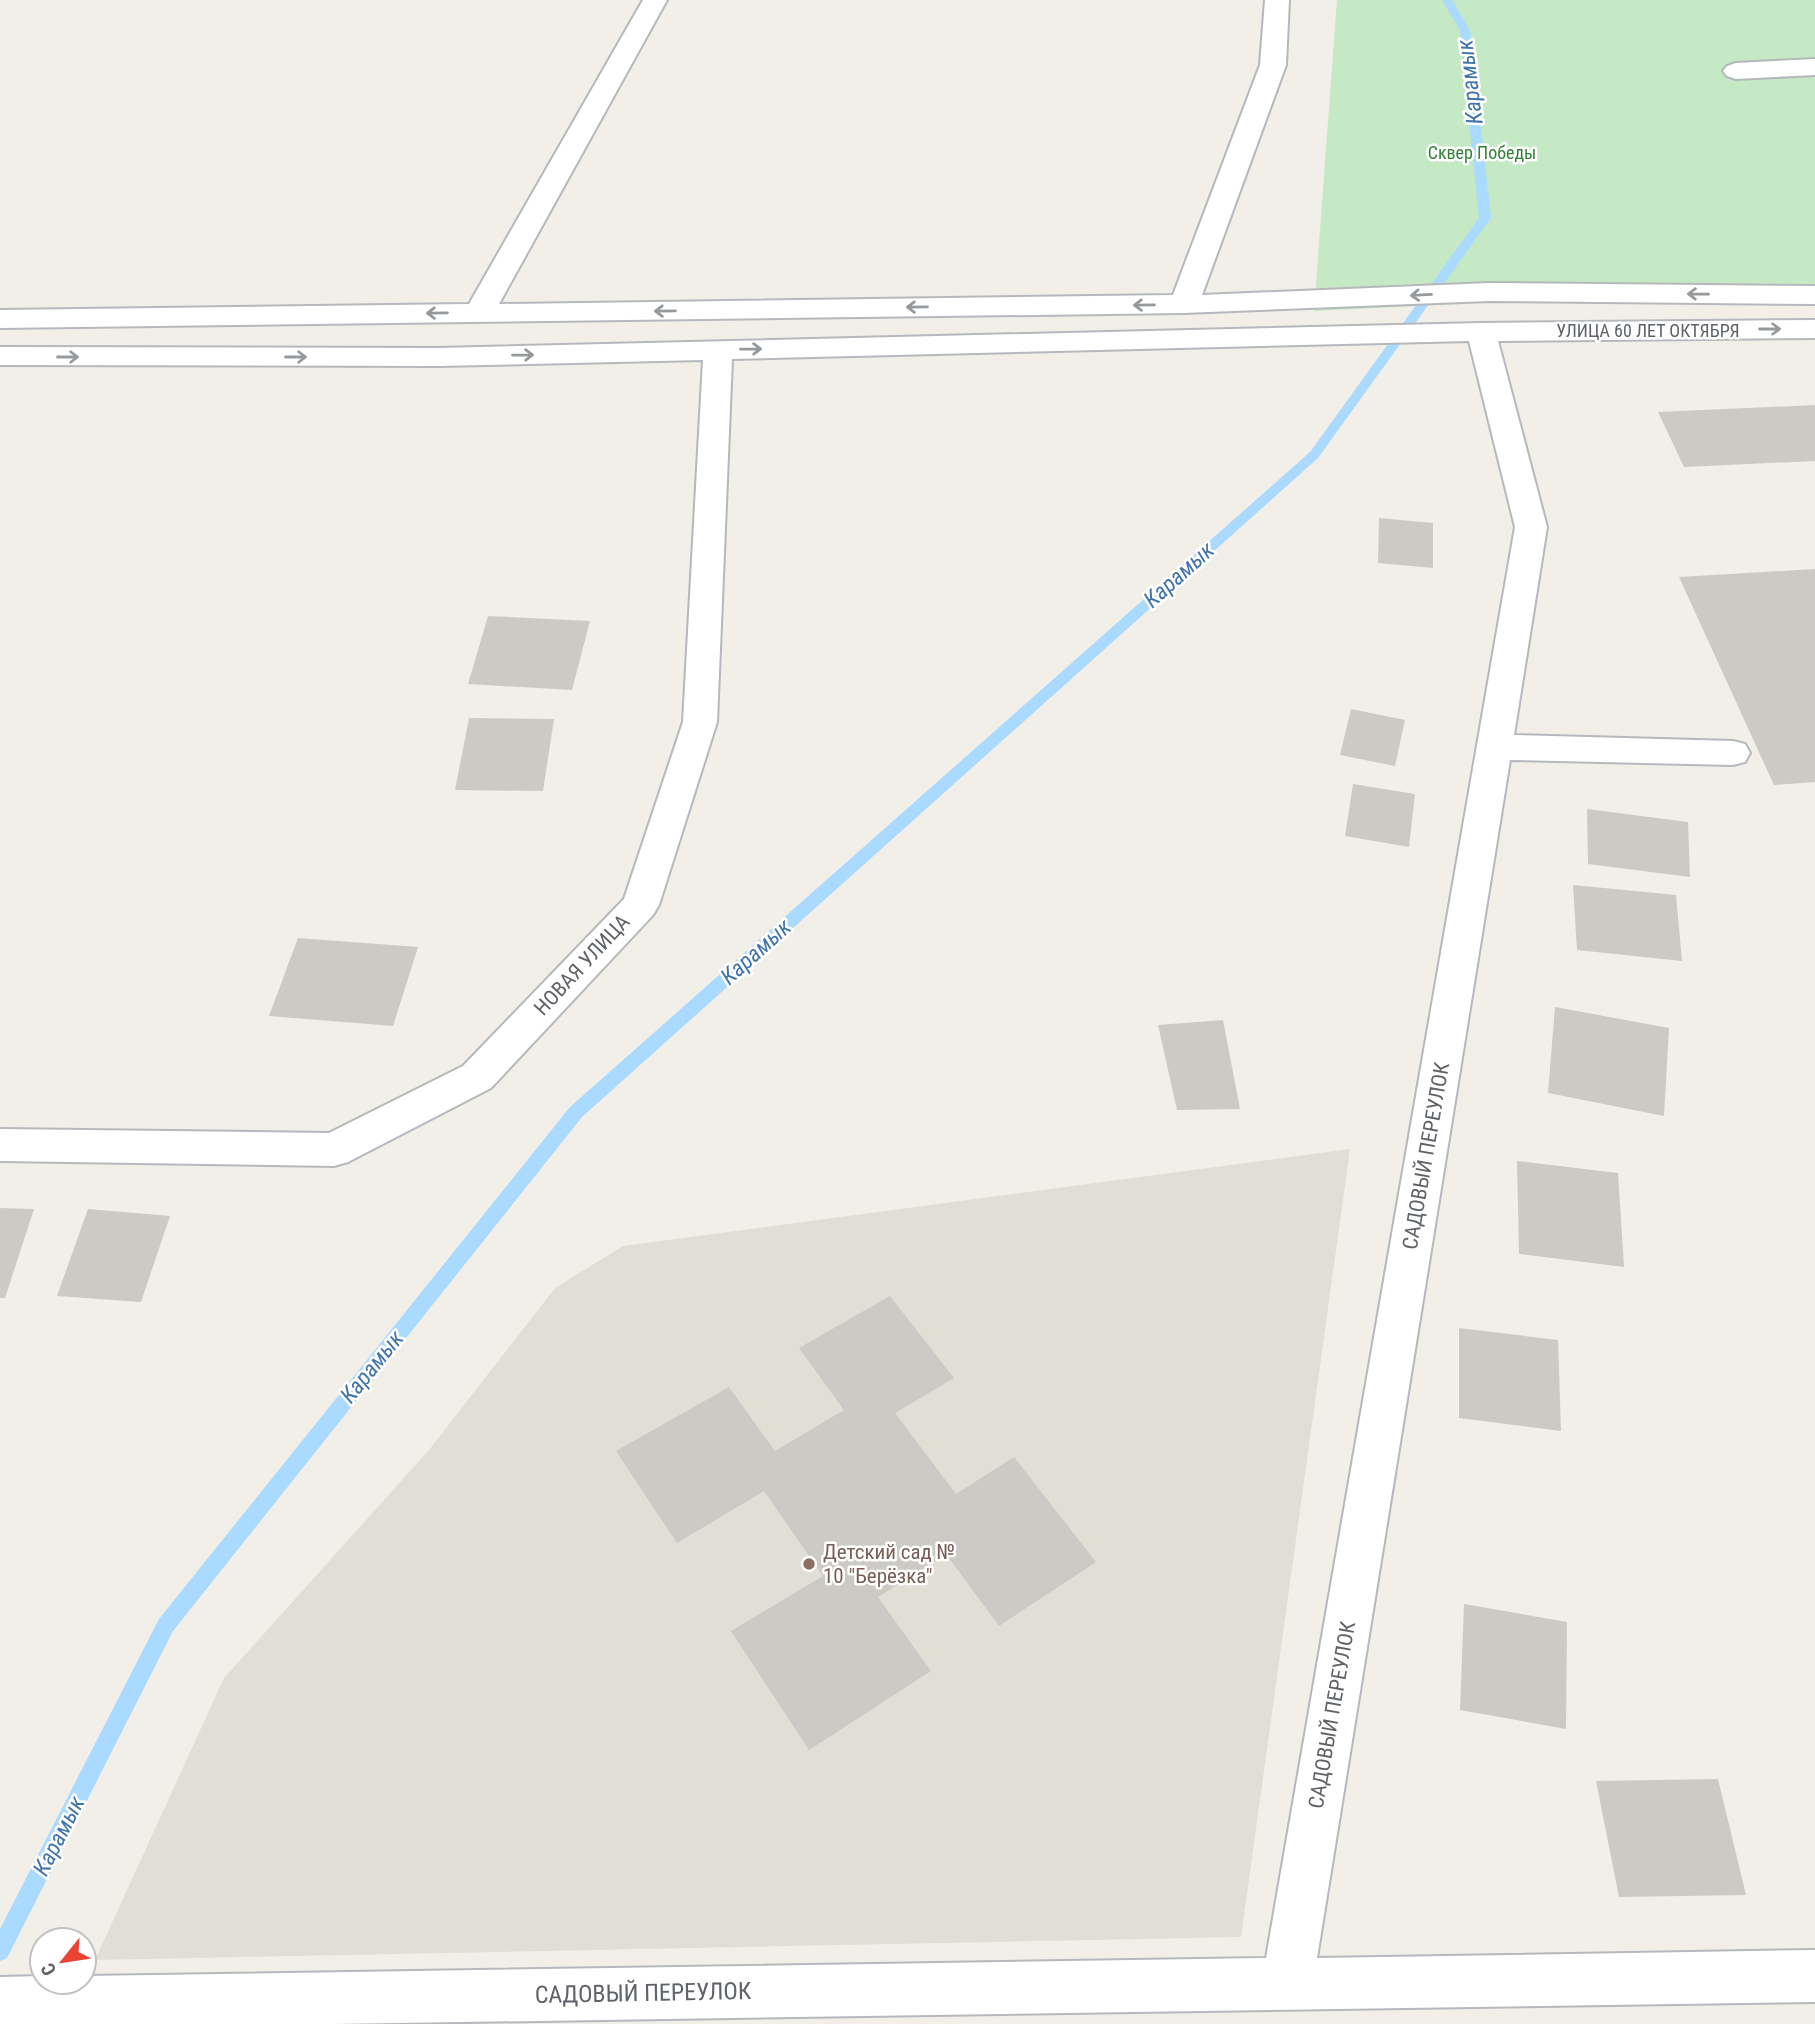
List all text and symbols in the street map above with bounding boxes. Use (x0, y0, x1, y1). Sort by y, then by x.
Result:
water label: Карамык (1451, 37, 1489, 126)
park label: Сквер Победы (1428, 142, 1536, 163)
one-way arrow (1687, 287, 1710, 301)
one-way arrow (1409, 288, 1432, 301)
one-way arrow (1133, 298, 1156, 312)
one-way arrow (905, 301, 928, 314)
one-way arrow (653, 304, 676, 317)
one-way arrow (426, 307, 449, 320)
street label: УЛИЦА 60 ЛЕТ ОКТЯБРЯ (1556, 320, 1740, 341)
one-way arrow (1758, 322, 1781, 336)
one-way arrow (739, 343, 762, 356)
one-way arrow (511, 349, 534, 362)
one-way arrow (56, 350, 79, 364)
one-way arrow (284, 350, 307, 364)
water label: Карамык (1138, 536, 1221, 614)
street label: НОВАЯ УЛИЦА (529, 910, 635, 1020)
water label: Карамык (715, 913, 798, 991)
street label: САДОВЫЙ ПЕРЕУЛОК (1398, 1060, 1454, 1251)
water label: Карамык (335, 1324, 410, 1409)
place label: Детский сад № 10 "Берёзка" (823, 1540, 955, 1588)
marker: Детский сад № 10 "Берёзка" (801, 1556, 817, 1572)
street label: САДОВЫЙ ПЕРЕУЛОК (1304, 1619, 1360, 1810)
water label: Карамык (28, 1791, 91, 1880)
north arrow (28, 1926, 98, 1996)
text: С (36, 1959, 61, 1980)
street label: САДОВЫЙ ПЕРЕУЛОК (535, 1977, 752, 2009)

